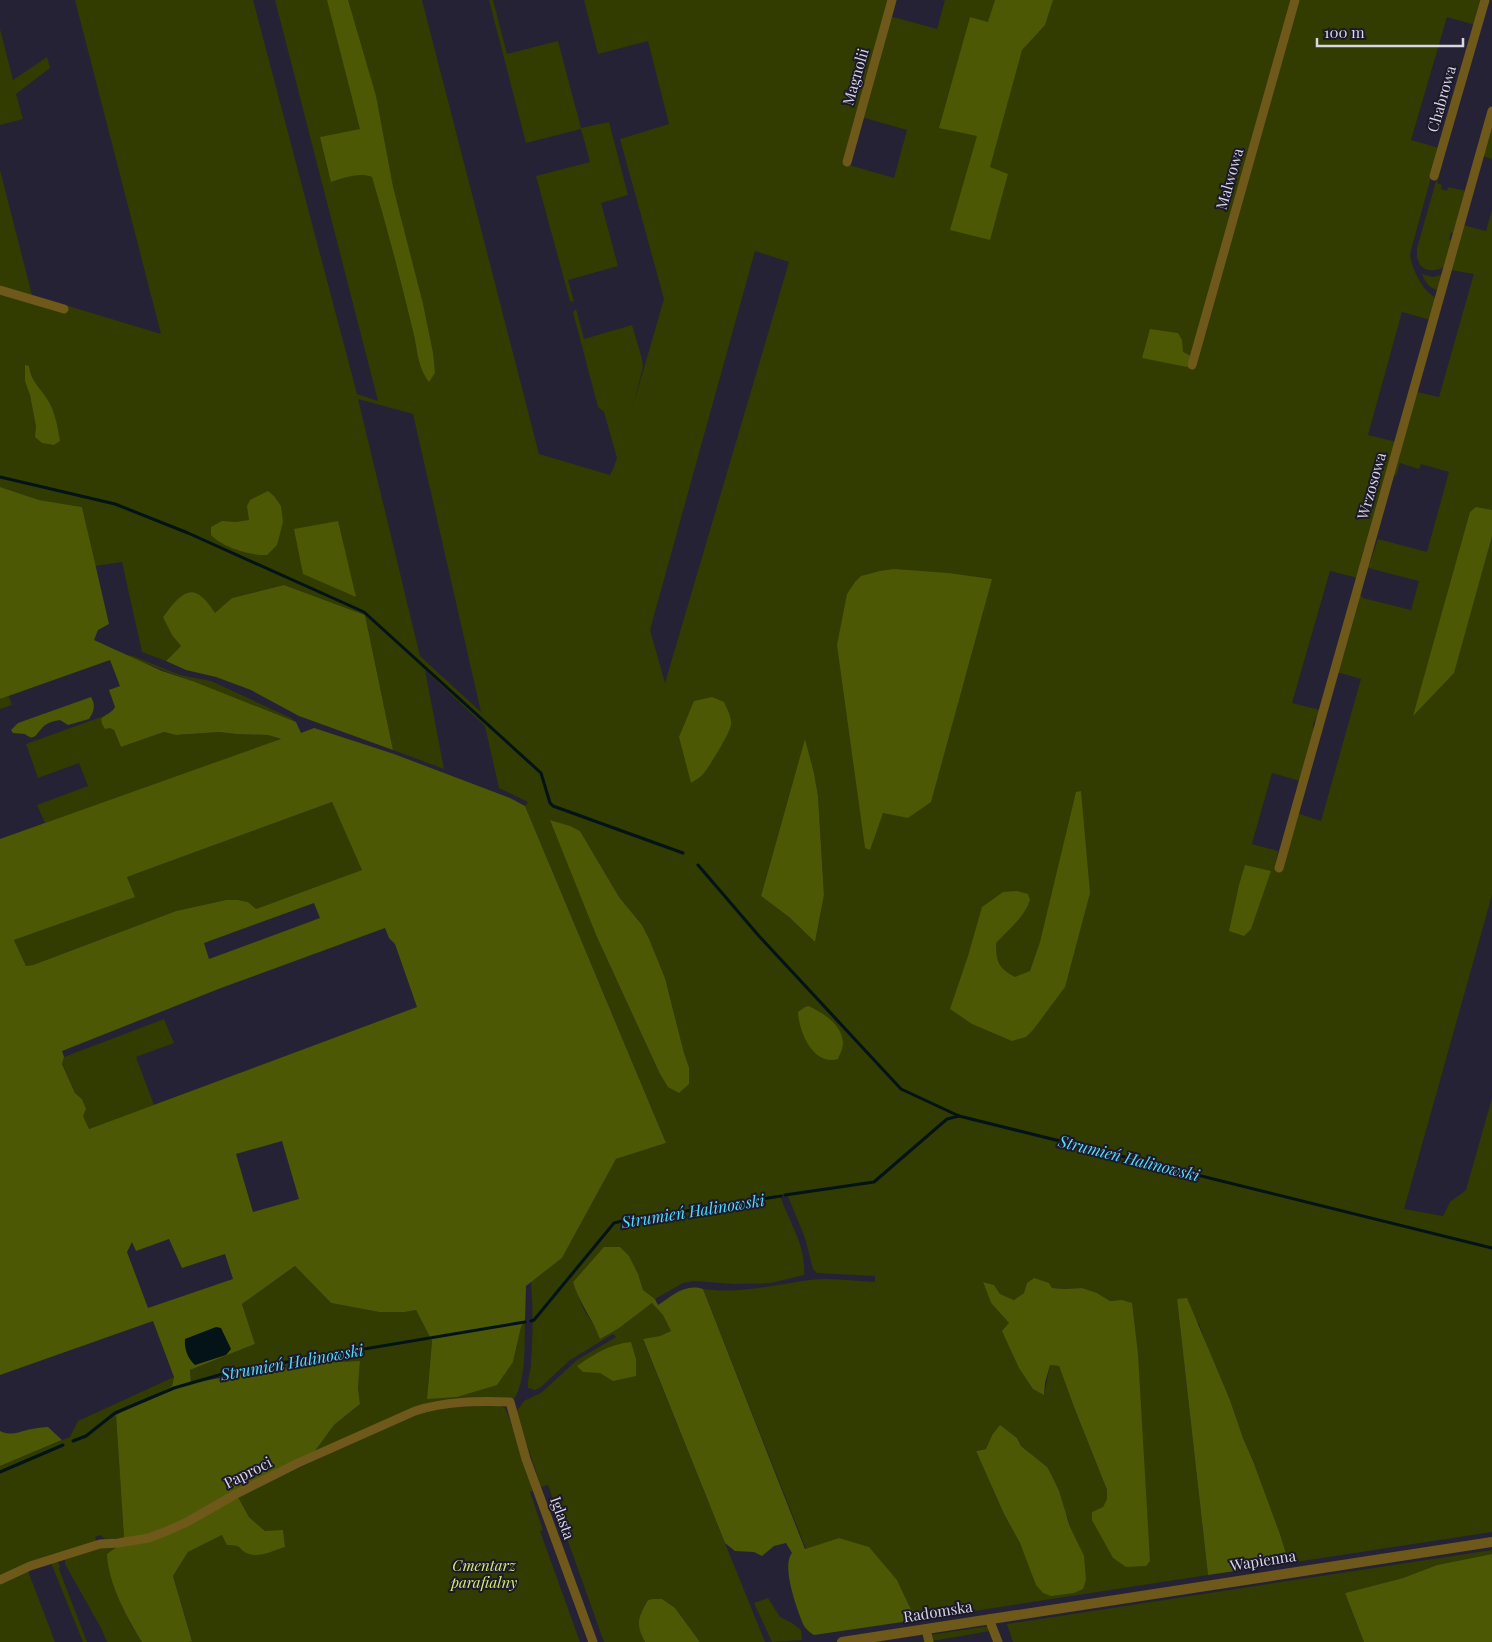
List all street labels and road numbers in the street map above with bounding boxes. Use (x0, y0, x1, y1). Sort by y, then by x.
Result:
street label: Magnolii (837, 45, 873, 108)
street label: Chabrowa (1422, 63, 1460, 134)
street label: Malwowa (1211, 145, 1248, 212)
street label: Wrzosowa (1352, 449, 1390, 522)
street label: Paproci (220, 1451, 275, 1493)
street label: Iglasta (546, 1493, 580, 1542)
street label: Wapienna (1228, 1545, 1298, 1575)
street label: Radomska (902, 1596, 974, 1626)

